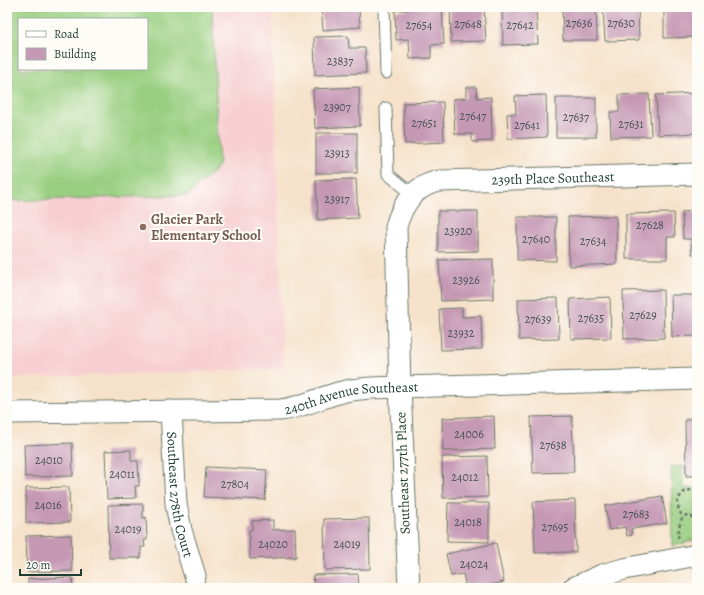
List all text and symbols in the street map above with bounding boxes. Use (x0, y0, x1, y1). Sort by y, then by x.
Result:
house number: 27636 (566, 15, 593, 31)
house number: 27630 (607, 15, 635, 31)
house number: 27648 (454, 16, 482, 32)
house number: 27654 (406, 17, 433, 33)
house number: 27642 (506, 17, 534, 33)
legend (18, 18, 148, 70)
text: Road (54, 26, 80, 42)
text: Building (54, 46, 96, 62)
house number: 23837 (327, 53, 354, 69)
house number: 23907 (323, 99, 352, 115)
house number: 27647 (460, 108, 487, 124)
house number: 27637 (563, 109, 590, 125)
house number: 27651 (411, 115, 437, 131)
house number: 27631 (618, 116, 644, 132)
house number: 27641 (514, 117, 540, 133)
house number: 23913 (324, 145, 350, 161)
street label: 239th Place Southeast (491, 167, 615, 189)
house number: 23917 (324, 191, 351, 207)
place label: Glacier Park Elementary School (151, 210, 261, 245)
house number: 27628 (636, 217, 664, 233)
marker: Glacier Park Elementary School (138, 222, 148, 232)
house number: 23920 (444, 223, 472, 239)
house number: 27640 (522, 231, 550, 247)
house number: 27634 (580, 233, 607, 249)
house number: 23926 (452, 272, 480, 288)
house number: 27629 (629, 307, 657, 323)
house number: 27635 (578, 310, 604, 326)
house number: 27639 (525, 311, 551, 327)
house number: 23932 (448, 325, 475, 341)
street label: 240th Avenue Southeast (283, 377, 419, 419)
street label: Southeast 277th Place (391, 411, 415, 535)
house number: 24006 (454, 426, 484, 442)
street label: Southeast 278th Court (163, 431, 198, 560)
house number: 27638 (539, 437, 567, 453)
house number: 24010 (35, 452, 63, 468)
house number: 24011 (109, 466, 135, 482)
house number: 24012 (451, 469, 479, 485)
house number: 27804 (221, 476, 250, 492)
house number: 24016 (34, 497, 62, 513)
house number: 27683 (622, 506, 650, 522)
house number: 24018 (454, 514, 482, 530)
house number: 27695 (542, 519, 568, 535)
house number: 24019 (114, 521, 142, 537)
house number: 24020 (258, 536, 288, 552)
house number: 24019 (333, 536, 361, 552)
scale bar (20, 551, 81, 577)
house number: 24024 (460, 556, 489, 572)
text: 20 m (26, 557, 50, 573)

